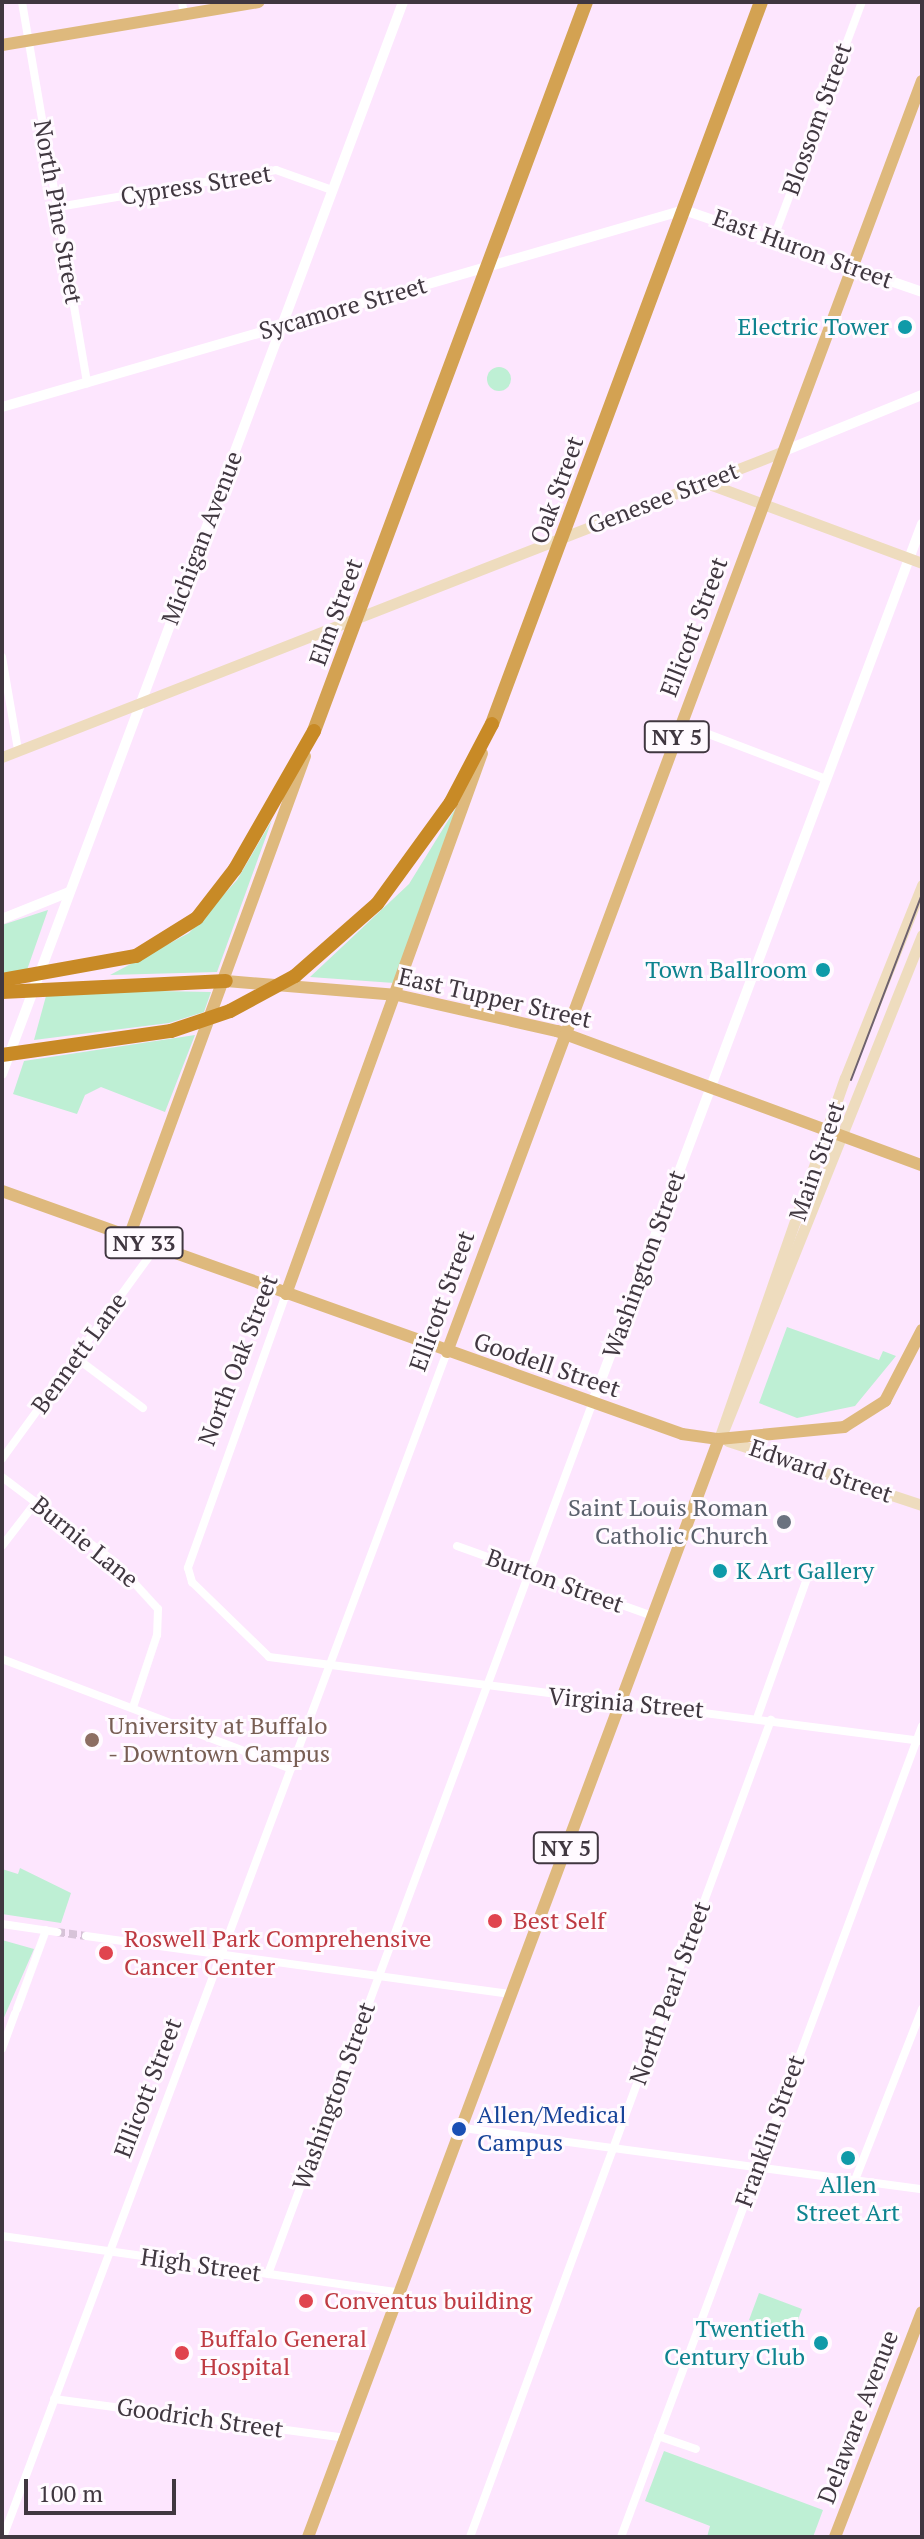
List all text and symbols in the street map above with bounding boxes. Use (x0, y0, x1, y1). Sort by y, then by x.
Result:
street label: Blossom Street (776, 39, 858, 199)
street label: North Pine Street (28, 118, 88, 306)
street label: Cypress Street (118, 159, 274, 211)
street label: East Huron Street (709, 203, 897, 295)
street label: Sycamore Street (256, 270, 430, 346)
place label: Electric Tower (737, 313, 889, 341)
marker: Electric Tower (896, 318, 914, 336)
street label: Oak Street (524, 432, 590, 548)
street label: Michigan Avenue (156, 447, 248, 629)
street label: Genesee Street (583, 456, 743, 540)
street label: Ellicott Street (654, 553, 734, 701)
street label: Elm Street (303, 555, 369, 669)
road number: NY 5 (643, 719, 711, 755)
place label: Town Ballroom (645, 956, 807, 984)
marker: Town Ballroom (814, 961, 832, 979)
street label: East Tupper Street (396, 962, 594, 1034)
street label: Main Street (783, 1098, 851, 1224)
street label: Washington Street (597, 1166, 691, 1362)
road number: NY 33 (104, 1225, 184, 1261)
street label: Ellicott Street (403, 1227, 481, 1375)
street label: North Oak Street (192, 1270, 284, 1450)
street label: Bennett Lane (25, 1287, 133, 1419)
street label: Goodell Street (470, 1327, 624, 1403)
street label: Edward Street (746, 1433, 896, 1509)
street label: Burnie Lane (26, 1490, 144, 1594)
place label: Saint Louis Roman Catholic Church (568, 1494, 768, 1550)
marker: Saint Louis Roman Catholic Church (775, 1513, 793, 1531)
street label: Burton Street (482, 1543, 628, 1619)
place label: K Art Gallery (736, 1557, 875, 1585)
marker: K Art Gallery (711, 1562, 729, 1580)
street label: Virginia Street (547, 1682, 705, 1724)
place label: University at Buffalo - Downtown Campus (108, 1712, 331, 1768)
marker: University at Buffalo - Downtown Campus (83, 1731, 101, 1749)
road number: NY 5 (532, 1830, 600, 1866)
street label: North Pearl Street (623, 1897, 717, 2089)
place label: Best Self (513, 1907, 605, 1935)
marker: Best Self (484, 1910, 506, 1932)
place label: Roswell Park Comprehensive Cancer Center (124, 1925, 431, 1981)
marker: Roswell Park Comprehensive Cancer Center (95, 1942, 117, 1964)
street label: Washington Street (287, 1998, 381, 2194)
street label: Ellicott Street (108, 2014, 188, 2162)
street label: Franklin Street (729, 2051, 811, 2211)
place label: Allen/Medical Campus (477, 2101, 626, 2157)
marker: Allen/Medical Campus (448, 2118, 470, 2140)
marker: Allen Street Art (839, 2149, 857, 2167)
place label: Allen Street Art (796, 2171, 900, 2227)
street label: High Street (139, 2242, 263, 2288)
place label: Conventus building (324, 2287, 532, 2315)
marker: Conventus building (295, 2290, 317, 2312)
place label: Twentieth Century Club (664, 2315, 805, 2371)
place label: Buffalo General Hospital (200, 2325, 367, 2381)
street label: Delaware Avenue (812, 2326, 904, 2508)
marker: Twentieth Century Club (812, 2334, 830, 2352)
marker: Buffalo General Hospital (171, 2342, 193, 2364)
street label: Goodrich Street (115, 2392, 285, 2444)
scale bar (28, 2463, 180, 2513)
text: 100 m (38, 2477, 103, 2509)

